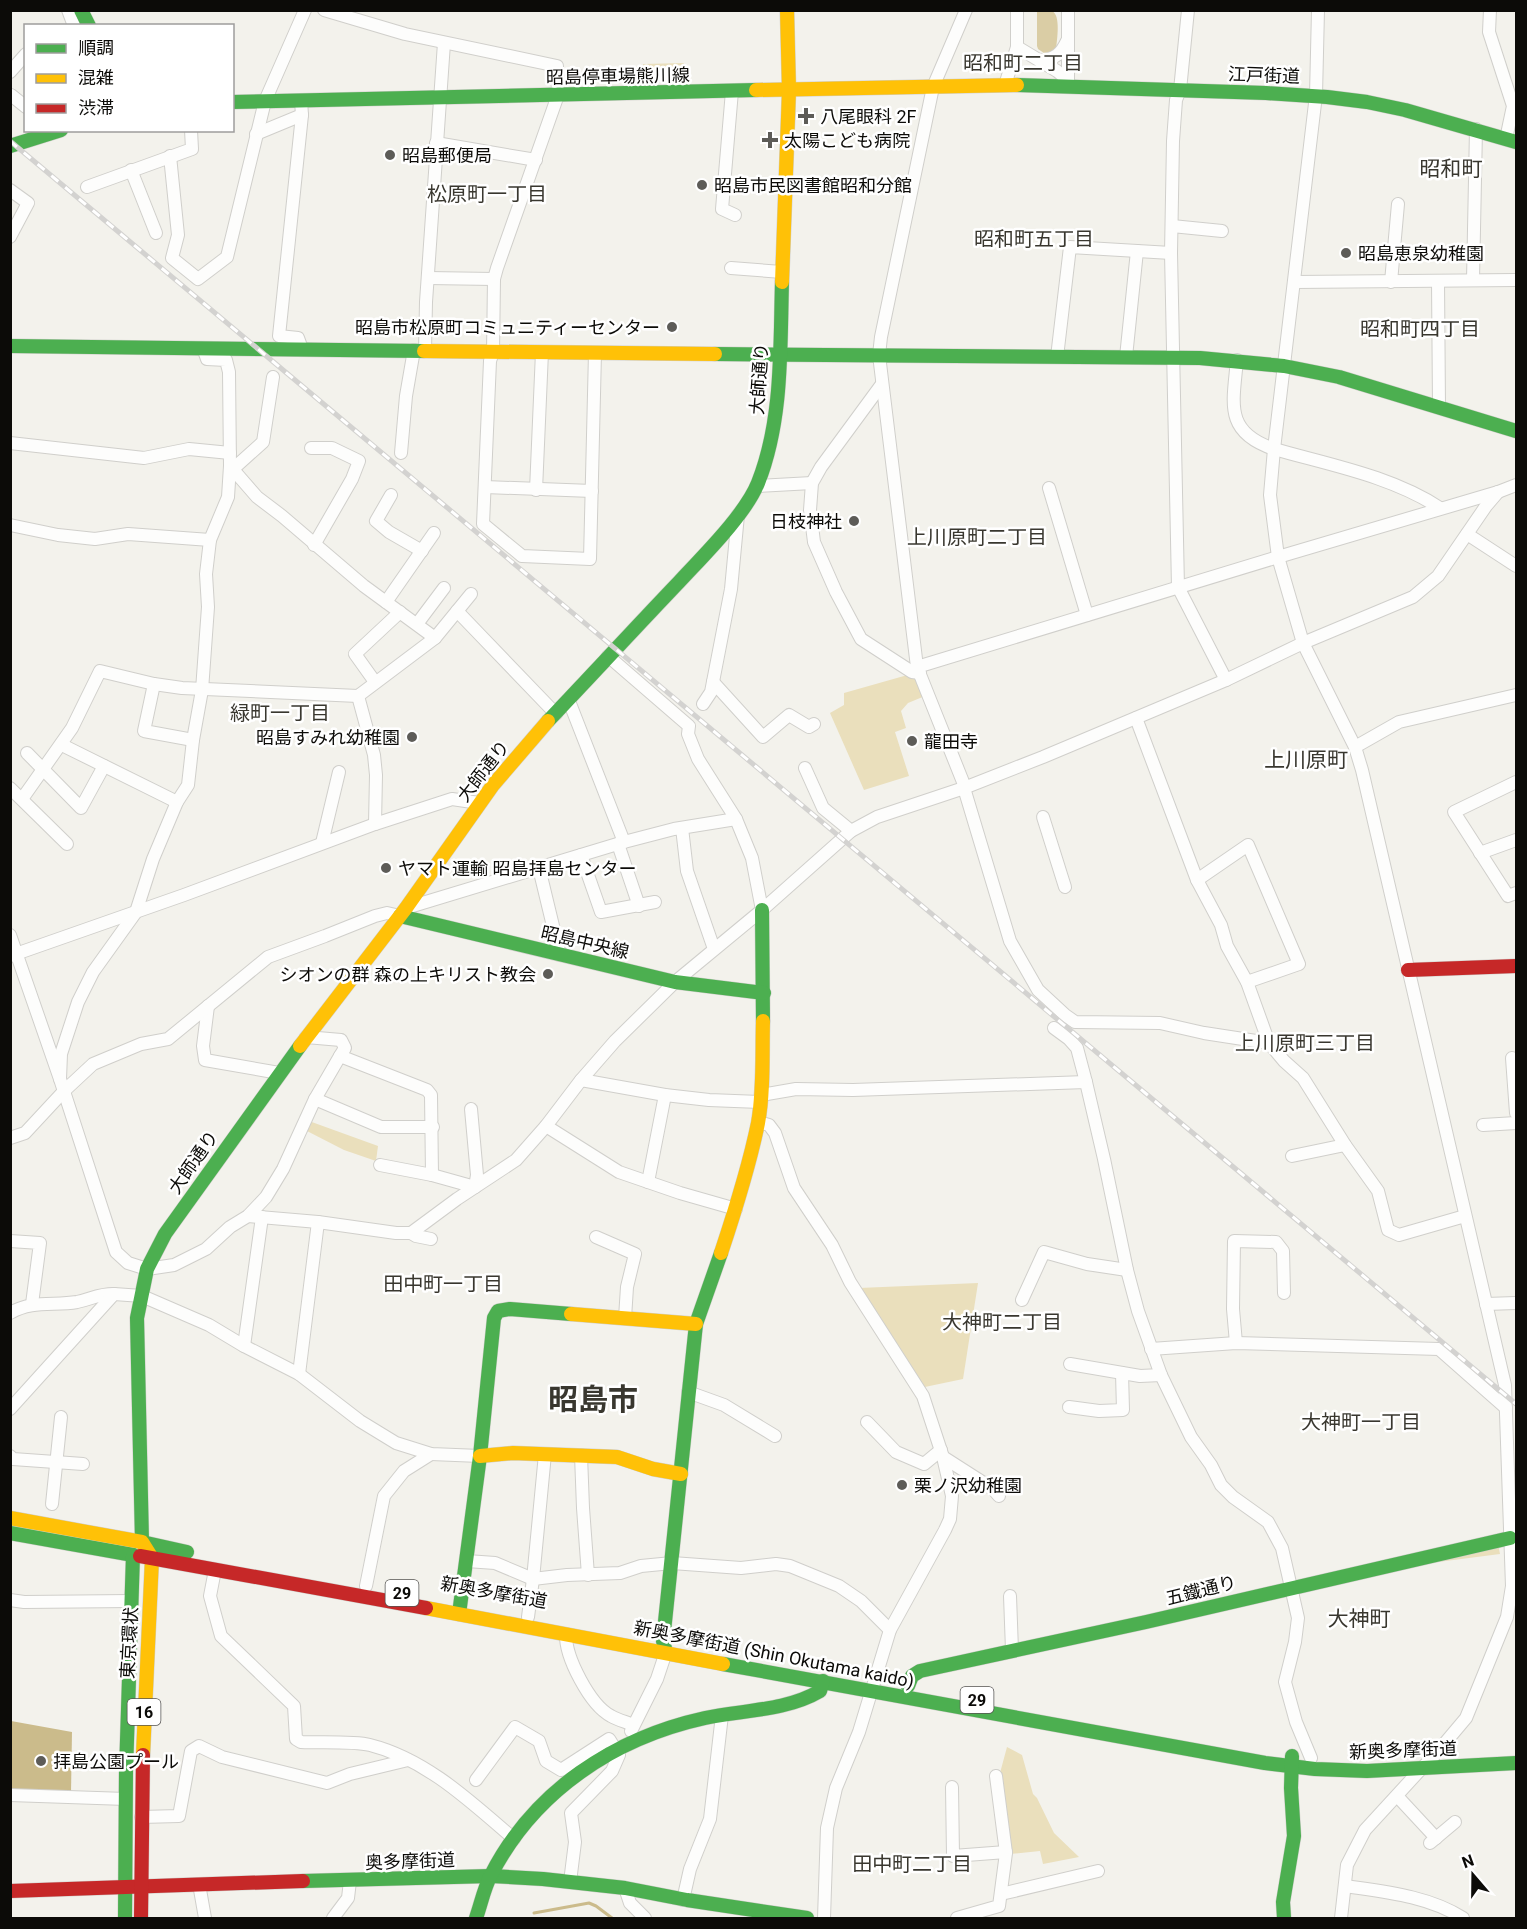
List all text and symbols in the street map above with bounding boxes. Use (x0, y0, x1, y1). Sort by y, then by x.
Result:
legend (24, 24, 234, 132)
text: 順調 (78, 37, 114, 58)
district label: 昭和町二丁目 (963, 51, 1083, 75)
street label: 江戸街道 (1228, 63, 1300, 87)
street label: 昭島停車場熊川線 (546, 64, 690, 88)
text: 混雑 (78, 67, 114, 88)
text: 渋滞 (78, 97, 114, 118)
place label: 八尾眼科 2F (820, 106, 917, 127)
marker: 八尾眼科 2F (797, 107, 815, 125)
place label: 太陽こども病院 (784, 130, 910, 151)
marker: 太陽こども病院 (761, 131, 779, 149)
place label: 昭島郵便局 (402, 145, 492, 166)
marker: 昭島郵便局 (383, 148, 397, 162)
district label: 昭和町 (1420, 157, 1483, 181)
place label: 昭島市民図書館昭和分館 (714, 175, 912, 196)
marker: 昭島市民図書館昭和分館 (695, 178, 709, 192)
district label: 松原町一丁目 (427, 182, 547, 206)
district label: 昭和町五丁目 (974, 227, 1094, 251)
place label: 昭島恵泉幼稚園 (1358, 243, 1484, 264)
marker: 昭島恵泉幼稚園 (1339, 246, 1353, 260)
place label: 昭島市松原町コミュニティーセンター (355, 317, 660, 338)
district label: 昭和町四丁目 (1360, 317, 1480, 341)
marker: 昭島市松原町コミュニティーセンター (665, 320, 679, 334)
street label: 大師通り (746, 342, 772, 416)
place label: 日枝神社 (770, 511, 842, 532)
marker: 日枝神社 (847, 514, 861, 528)
district label: 上川原町二丁目 (907, 525, 1047, 549)
district label: 緑町一丁目 (230, 701, 330, 725)
place label: 昭島すみれ幼稚園 (256, 727, 400, 748)
marker: 昭島すみれ幼稚園 (405, 730, 419, 744)
place label: 龍田寺 (924, 731, 978, 752)
marker: 龍田寺 (905, 734, 919, 748)
street label: 大師通り (453, 736, 513, 806)
district label: 上川原町 (1264, 748, 1348, 772)
place label: ヤマト運輸 昭島拝島センター (398, 858, 636, 879)
marker: ヤマト運輸 昭島拝島センター (379, 861, 393, 875)
street label: 昭島中央線 (539, 922, 631, 962)
place label: シオンの群 森の上キリスト教会 (280, 964, 536, 985)
marker: シオンの群 森の上キリスト教会 (541, 967, 555, 981)
district label: 上川原町三丁目 (1235, 1031, 1375, 1055)
street label: 大師通り (164, 1126, 222, 1198)
district label: 田中町一丁目 (383, 1272, 503, 1296)
district label: 大神町二丁目 (942, 1310, 1062, 1334)
district label: 昭島市 (548, 1382, 638, 1417)
district label: 大神町一丁目 (1301, 1410, 1421, 1434)
place label: 栗ノ沢幼稚園 (914, 1475, 1022, 1496)
marker: 栗ノ沢幼稚園 (895, 1478, 909, 1492)
street label: 五鐵通り (1164, 1571, 1238, 1609)
street label: 新奥多摩街道 (439, 1572, 549, 1612)
road number: 29 (386, 1580, 418, 1606)
street label: 東京環状 (117, 1606, 141, 1680)
district label: 大神町 (1328, 1607, 1391, 1631)
street label: 新奥多摩街道 (Shin Okutama kaido) (632, 1616, 916, 1692)
road number: 29 (960, 1687, 994, 1713)
road number: 16 (128, 1699, 160, 1725)
street label: 新奥多摩街道 (1349, 1738, 1457, 1762)
place label: 拝島公園プール (53, 1751, 179, 1772)
marker: 拝島公園プール (34, 1754, 48, 1768)
north arrow (1443, 1845, 1503, 1905)
street label: 奥多摩街道 (365, 1849, 455, 1873)
text: N (1459, 1851, 1477, 1872)
district label: 田中町二丁目 (852, 1852, 972, 1876)

